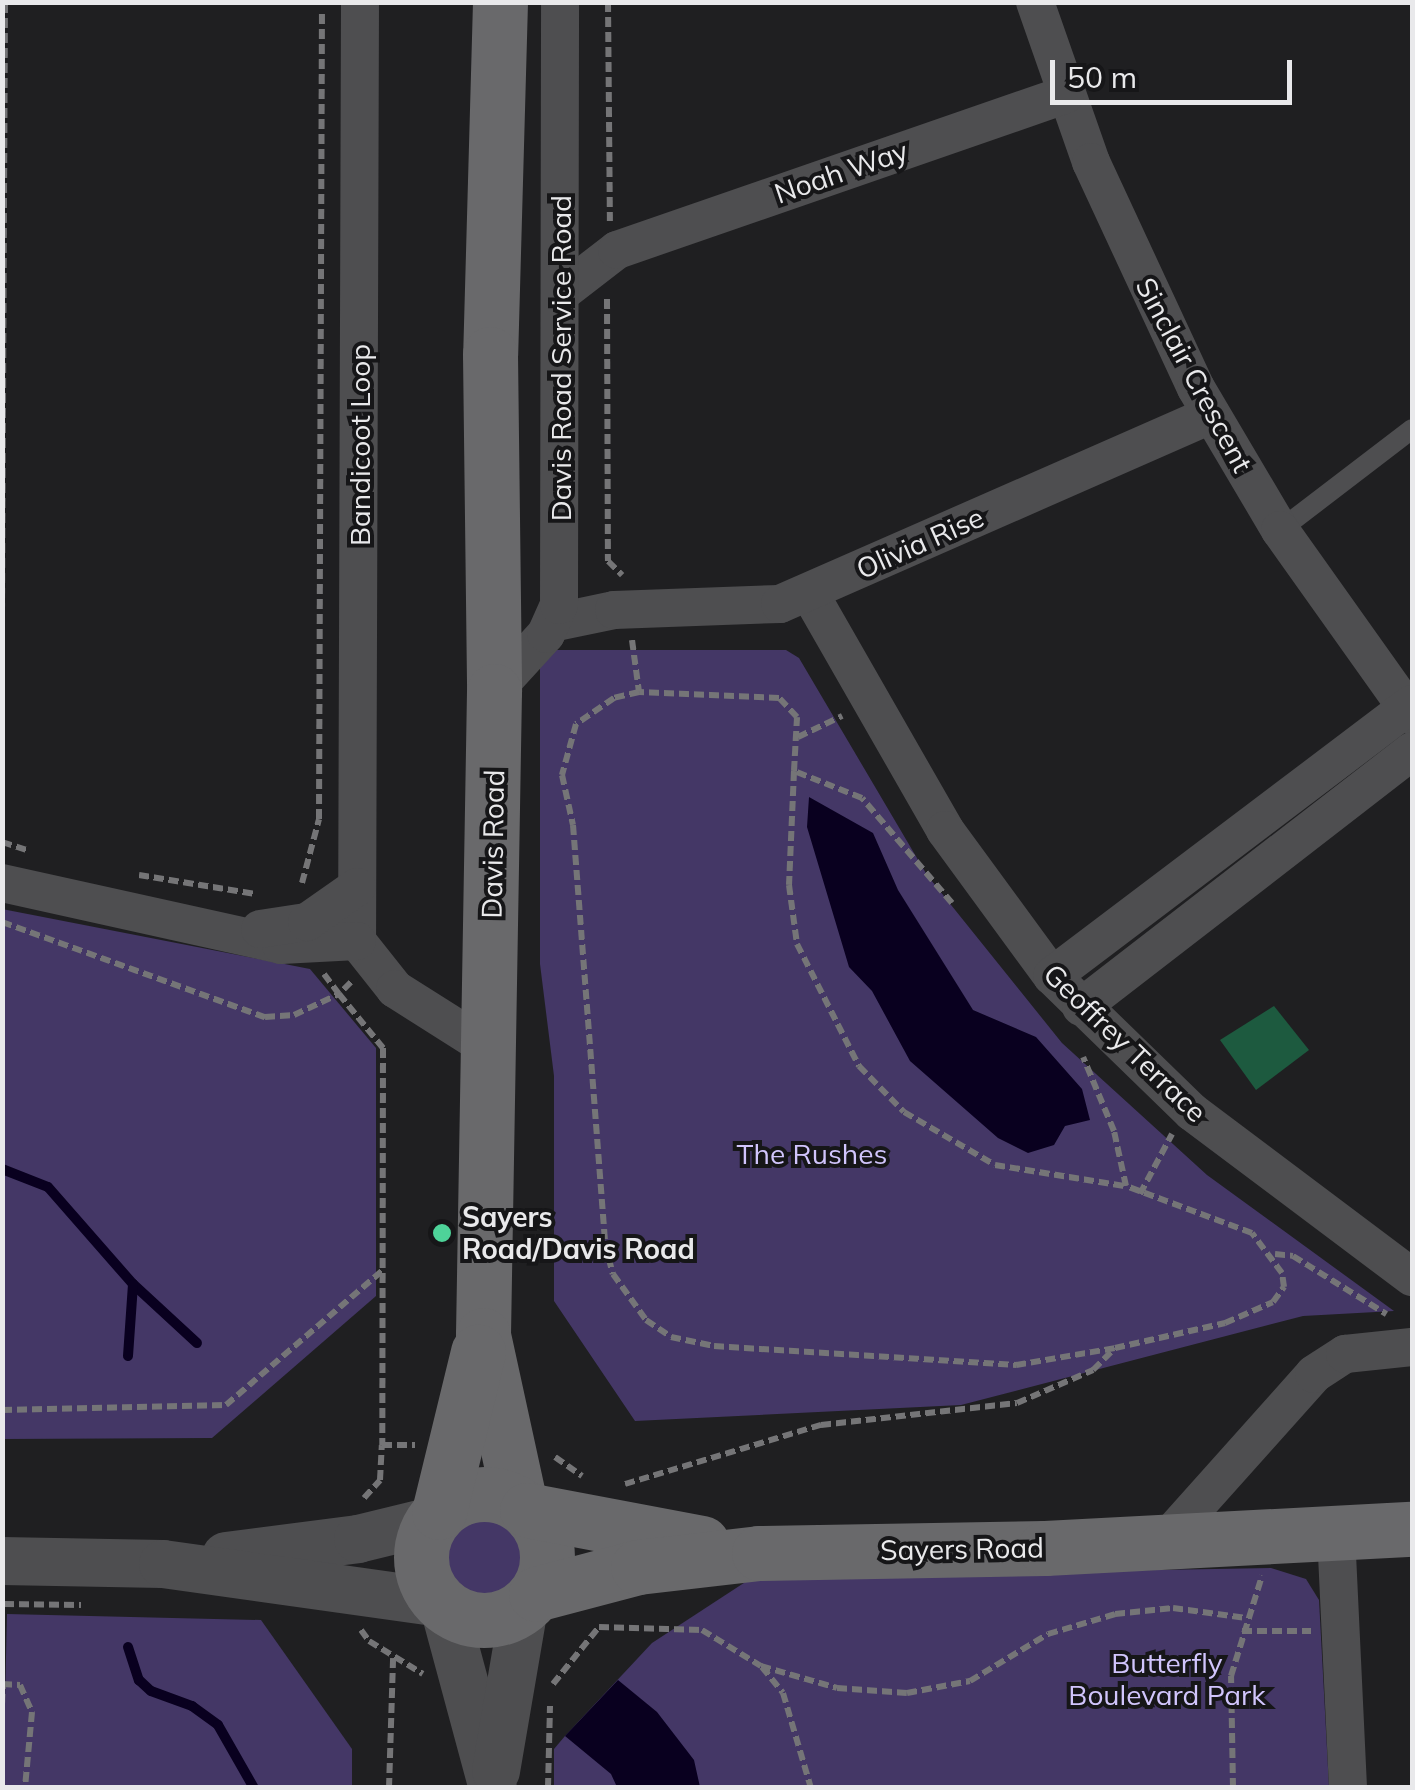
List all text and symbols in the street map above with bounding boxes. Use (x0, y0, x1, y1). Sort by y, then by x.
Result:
scale bar (1055, 40, 1298, 102)
text: 50 m (1067, 58, 1137, 96)
street label: Noah Way (770, 134, 912, 210)
street label: Davis Road Service Road (544, 195, 578, 521)
street label: Sinclair Crescent (1129, 272, 1259, 478)
street label: Bandicoot Loop (343, 344, 377, 546)
street label: Olivia Rise (851, 500, 989, 586)
street label: Davis Road (475, 769, 511, 919)
street label: Geoffrey Terrace (1037, 957, 1213, 1129)
park label: The Rushes (737, 1137, 887, 1171)
place label: Sayers Road/Davis Road (462, 1200, 695, 1266)
marker: Sayers Road/Davis Road (431, 1222, 453, 1244)
street label: Sayers Road (880, 1531, 1044, 1567)
park label: Butterfly Boulevard Park (1068, 1646, 1266, 1712)

